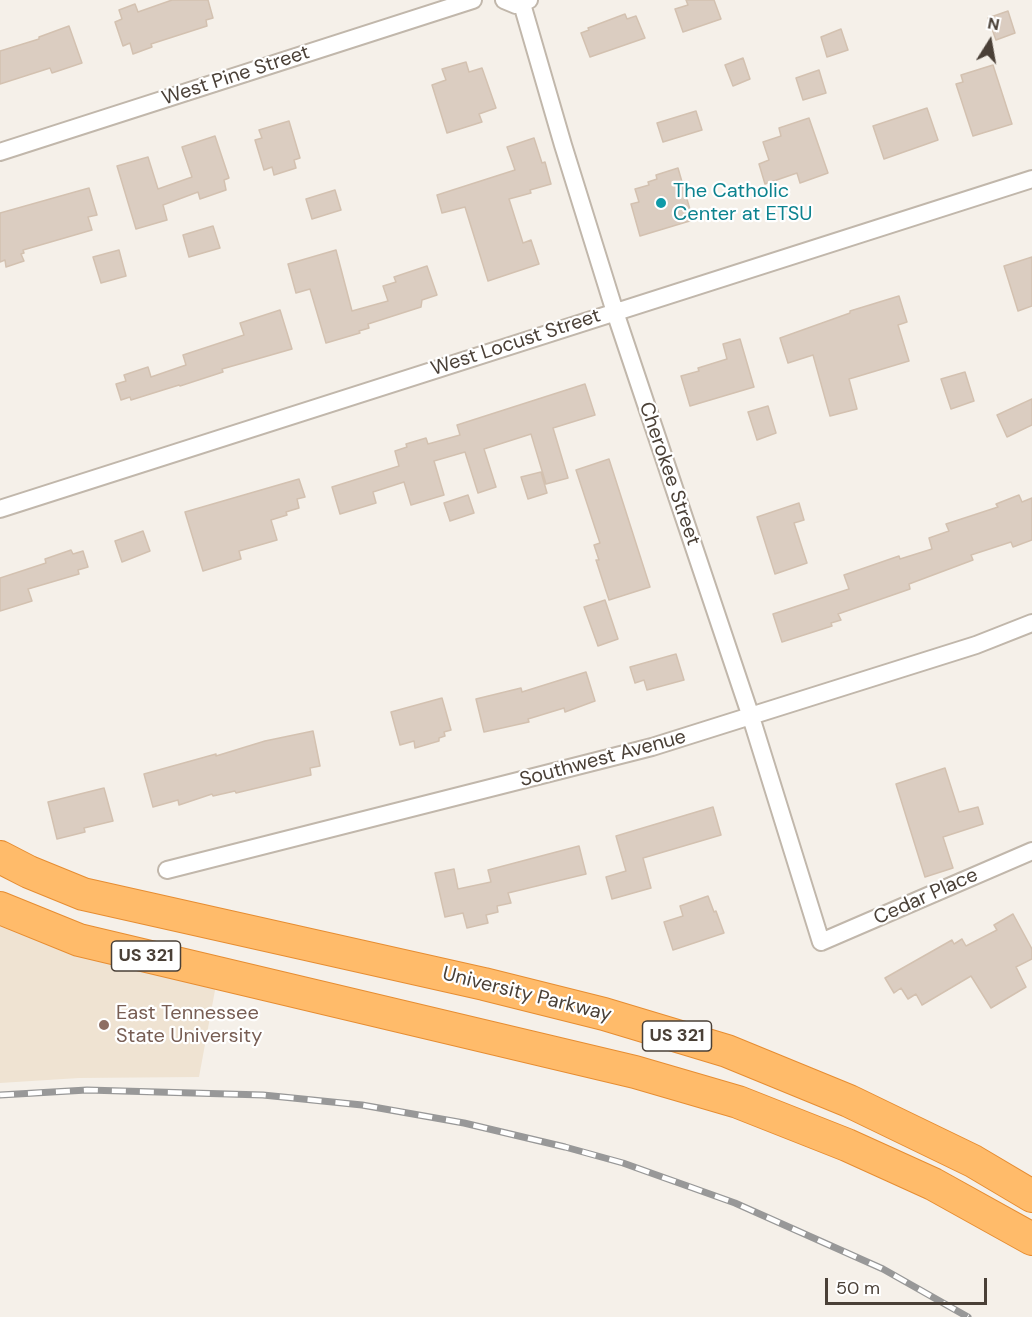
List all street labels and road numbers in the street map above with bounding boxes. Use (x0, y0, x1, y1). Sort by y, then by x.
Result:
street label: West Pine Street (159, 41, 313, 111)
street label: West Locust Street (428, 304, 604, 382)
street label: Cherokee Street (633, 399, 705, 549)
street label: Southwest Avenue (517, 725, 689, 793)
street label: Cedar Place (870, 863, 982, 931)
road number: US 321 (112, 941, 180, 971)
street label: University Parkway (440, 962, 614, 1028)
road number: US 321 (642, 1021, 712, 1051)

